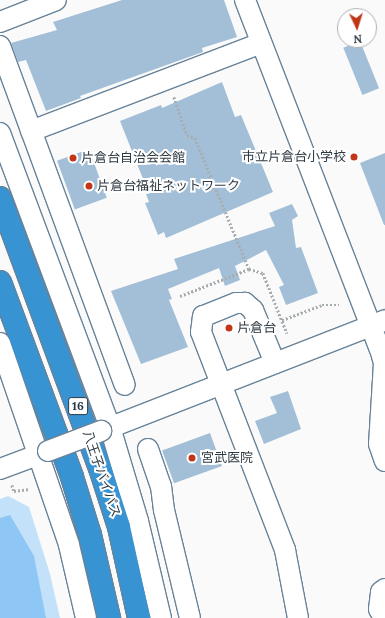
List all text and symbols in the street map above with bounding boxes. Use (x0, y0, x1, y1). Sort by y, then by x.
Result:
north arrow (337, 8, 377, 48)
text: N (353, 32, 363, 46)
place label: 市立片倉台小学校 (242, 149, 346, 165)
place label: 片倉台自治会会館 (81, 150, 185, 166)
marker: 市立片倉台小学校 (349, 152, 359, 162)
marker: 片倉台自治会会館 (68, 153, 78, 163)
place label: 片倉台福祉ネットワーク (97, 178, 240, 194)
marker: 片倉台福祉ネットワーク (84, 181, 94, 191)
place label: 片倉台 (237, 320, 276, 336)
marker: 片倉台 (224, 323, 234, 333)
road number: 16 (68, 396, 88, 416)
street label: 八王子バイパス (79, 428, 123, 520)
place label: 宮武医院 (201, 450, 253, 466)
marker: 宮武医院 (186, 452, 198, 464)

